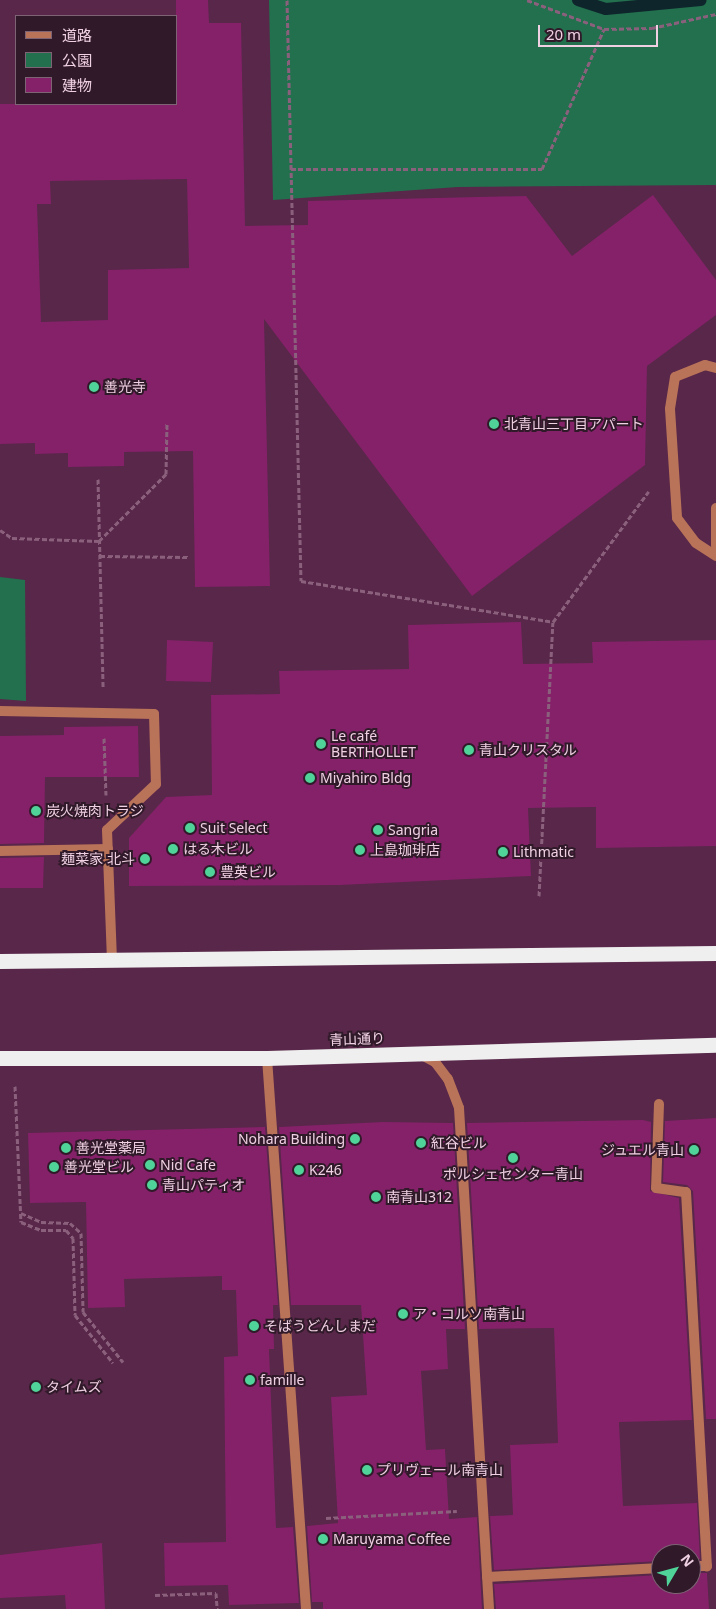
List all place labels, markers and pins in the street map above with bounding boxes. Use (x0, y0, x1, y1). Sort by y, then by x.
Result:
place label: 善光寺 (104, 379, 146, 395)
marker: 善光寺 (88, 381, 100, 393)
place label: 北青山三丁目アパート (504, 416, 644, 432)
marker: 北青山三丁目アパート (488, 418, 500, 430)
place label: Le café BERTHOLLET (331, 728, 416, 760)
marker: Le café BERTHOLLET (315, 738, 327, 750)
place label: 青山クリスタル (479, 742, 577, 758)
marker: 青山クリスタル (463, 744, 475, 756)
place label: Miyahiro Bldg (320, 770, 411, 786)
marker: Miyahiro Bldg (304, 772, 316, 784)
place label: 炭火焼肉トラジ (46, 803, 144, 819)
marker: 炭火焼肉トラジ (30, 805, 42, 817)
place label: Suit Select (200, 820, 268, 836)
marker: Suit Select (184, 822, 196, 834)
place label: Sangria (388, 822, 438, 838)
marker: Sangria (372, 824, 384, 836)
place label: はる木ビル (183, 841, 253, 857)
place label: 上島珈琲店 (370, 842, 440, 858)
marker: はる木ビル (167, 843, 179, 855)
marker: 上島珈琲店 (354, 844, 366, 856)
place label: Lithmatic (513, 844, 574, 860)
marker: Lithmatic (497, 846, 509, 858)
place label: 麺菜家 北斗 (61, 851, 135, 867)
marker: 麺菜家 北斗 (139, 853, 151, 865)
place label: 豊英ビル (220, 864, 276, 880)
marker: 豊英ビル (204, 866, 216, 878)
place label: Nohara Building (238, 1131, 345, 1147)
marker: Nohara Building (349, 1133, 361, 1145)
place label: 紅谷ビル (431, 1135, 487, 1151)
marker: 紅谷ビル (415, 1137, 427, 1149)
place label: 善光堂薬局 (76, 1140, 146, 1156)
marker: 善光堂薬局 (60, 1142, 72, 1154)
place label: ジュエル青山 (600, 1142, 684, 1158)
marker: ジュエル青山 (688, 1144, 700, 1156)
marker: ポルシェセンター青山 (507, 1152, 519, 1164)
place label: Nid Cafe (160, 1157, 216, 1173)
place label: 善光堂ビル (64, 1159, 134, 1175)
marker: Nid Cafe (144, 1159, 156, 1171)
marker: 善光堂ビル (48, 1161, 60, 1173)
place label: K246 (309, 1162, 342, 1178)
marker: K246 (293, 1164, 305, 1176)
place label: ポルシェセンター青山 (443, 1166, 583, 1182)
place label: 青山パティオ (162, 1177, 246, 1193)
marker: 青山パティオ (146, 1179, 158, 1191)
place label: 南青山312 (386, 1189, 452, 1205)
marker: 南青山312 (370, 1191, 382, 1203)
place label: ア・コルソ南青山 (413, 1306, 525, 1322)
marker: ア・コルソ南青山 (397, 1308, 409, 1320)
place label: そばうどんしまだ (264, 1318, 376, 1334)
marker: そばうどんしまだ (248, 1320, 260, 1332)
place label: famille (260, 1372, 304, 1388)
marker: famille (244, 1374, 256, 1386)
place label: タイムズ (46, 1379, 102, 1395)
marker: タイムズ (30, 1381, 42, 1393)
place label: プリヴェール南青山 (377, 1462, 503, 1478)
marker: プリヴェール南青山 (361, 1464, 373, 1476)
place label: Maruyama Coffee (333, 1531, 450, 1547)
marker: Maruyama Coffee (317, 1533, 329, 1545)

